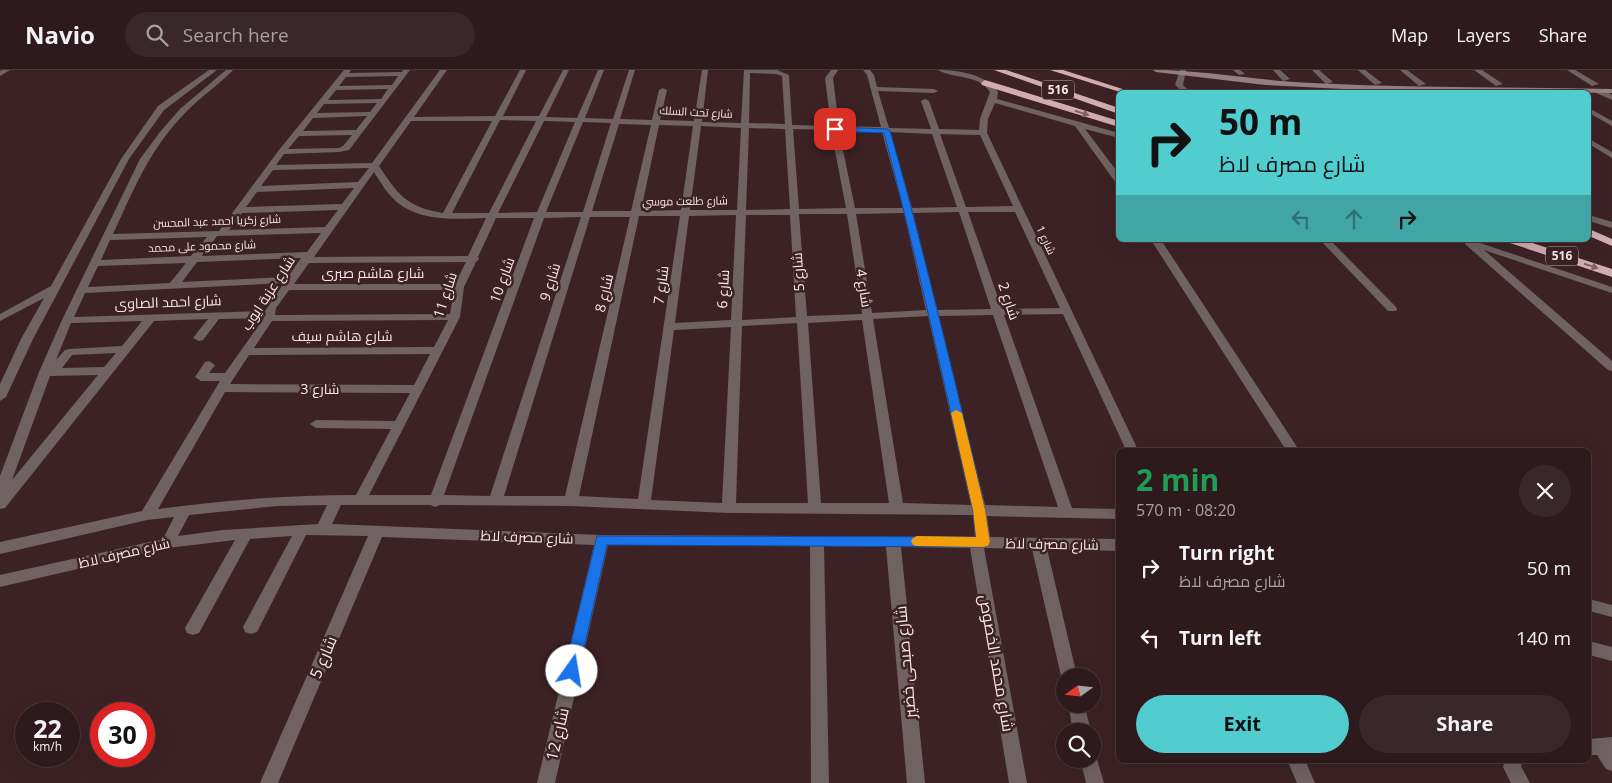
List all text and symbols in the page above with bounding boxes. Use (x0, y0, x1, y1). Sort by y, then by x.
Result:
search box (125, 12, 475, 57)
text: Navio (25, 18, 95, 51)
icon: search (143, 21, 171, 49)
text: Search here (183, 22, 289, 48)
text: Map (1391, 23, 1428, 47)
text: Layers (1456, 23, 1511, 47)
text: Share (1539, 23, 1587, 47)
road number: 516 (1042, 80, 1074, 100)
text: 50 m (1219, 98, 1302, 145)
street label: شارع تحت السلك (659, 102, 733, 122)
pin (814, 108, 856, 150)
one-way arrow (1075, 109, 1090, 117)
icon: right (1136, 110, 1201, 175)
icon: arrive (821, 115, 849, 143)
text: شارع مصرف لاظ (1219, 148, 1366, 178)
street label: شارع طلعت موسي (642, 192, 728, 210)
icon: left (1287, 205, 1315, 233)
icon: ahead (1340, 205, 1368, 233)
icon: right (1393, 205, 1421, 233)
street label: شارع زكريا احمد عبد المحسن (153, 211, 281, 231)
street label: شارع 1 (1032, 223, 1060, 257)
street label: شارع محمود على محمد (148, 236, 256, 256)
road number: 516 (1546, 247, 1578, 266)
street label: شارع عزبة ايوب (236, 252, 299, 334)
street label: شارع 5 (787, 252, 808, 292)
street label: شارع 10 (485, 255, 518, 305)
street label: شارع 9 (535, 261, 564, 303)
one-way arrow (1584, 262, 1599, 270)
street label: شارع هاشم صبرى (322, 263, 424, 283)
street label: شارع 7 (648, 264, 673, 305)
street label: شارع 4 (852, 267, 877, 309)
street label: شارع 6 (712, 269, 733, 309)
street label: شارع 11 (428, 270, 461, 320)
street label: شارع 8 (590, 272, 617, 314)
street label: شارع 2 (994, 279, 1025, 322)
street label: شارع احمد الصاوى (114, 290, 222, 313)
street label: شارع هاشم سيف (292, 326, 392, 346)
street label: شارع 3 (301, 379, 339, 398)
text: 2 min (1136, 459, 1219, 500)
button: close (1519, 465, 1571, 517)
text: 570 m · 08:20 (1136, 499, 1236, 521)
street label: شارع مصرف لاظ (480, 525, 574, 548)
street label: شارع مصرف لاظ (76, 533, 171, 572)
street label: شارع مصرف لاظ (1005, 533, 1099, 554)
text: Turn right (1179, 540, 1274, 566)
icon: right (1136, 554, 1164, 582)
text: 50 m (1527, 555, 1571, 581)
text: شارع مصرف لاظ (1179, 570, 1286, 592)
street label: شارع محمد الخصوص (973, 593, 1020, 733)
street label: شارع صبحى خضير (889, 605, 922, 720)
icon: left (1136, 624, 1164, 652)
text: Turn left (1179, 625, 1261, 651)
text: 140 m (1516, 625, 1571, 651)
street label: شارع 5 (304, 632, 343, 682)
position arrow (545, 644, 597, 696)
north arrow (1056, 668, 1101, 712)
map controls (1056, 668, 1101, 768)
button: Exit (1136, 695, 1349, 753)
button: Share (1359, 695, 1571, 753)
speed limit sign: 30 (90, 702, 155, 767)
street label: شارع 12 (540, 705, 575, 763)
text: 22 (33, 711, 62, 745)
button: search (1056, 723, 1101, 768)
text: km/h (33, 738, 62, 755)

